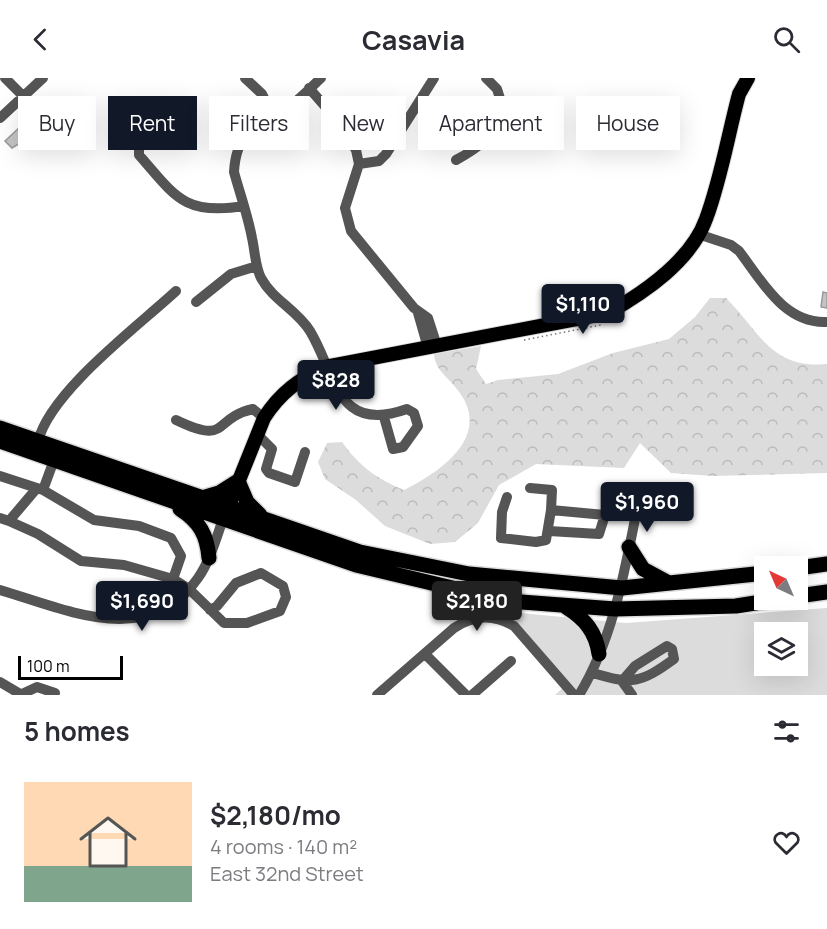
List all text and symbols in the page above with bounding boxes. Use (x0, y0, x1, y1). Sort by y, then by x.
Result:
text: Casavia (362, 21, 465, 58)
icon: back (24, 23, 57, 56)
icon: search (770, 23, 803, 56)
chip: Buy (18, 96, 96, 150)
chip: Rent (108, 96, 197, 150)
chip: Filters (209, 96, 309, 150)
chip: New (321, 96, 406, 150)
chip: Apartment (418, 96, 564, 150)
chip: House (576, 96, 680, 150)
pin: $1,110 (534, 284, 632, 335)
text: $1,110 (556, 290, 610, 317)
pin: $828 (300, 360, 372, 411)
text: $828 (312, 366, 360, 393)
pin: $1,960 (598, 482, 696, 533)
text: $1,960 (615, 488, 679, 515)
north arrow (754, 556, 808, 610)
map controls (754, 556, 808, 676)
pin: $1,690 (93, 581, 191, 632)
pin: $2,180 (428, 581, 526, 632)
text: $1,690 (110, 587, 174, 614)
text: $2,180 (446, 587, 508, 614)
button: layers (754, 622, 808, 676)
scale bar (18, 653, 123, 680)
text: 100 m (27, 655, 70, 677)
text: 5 homes (24, 713, 130, 749)
icon: filters (770, 715, 803, 748)
text: $2,180/mo (210, 797, 341, 833)
icon: home (72, 806, 144, 878)
icon: heart (770, 826, 803, 859)
text: 4 rooms · 140 m² (210, 833, 357, 860)
text: East 32nd Street (210, 860, 364, 887)

